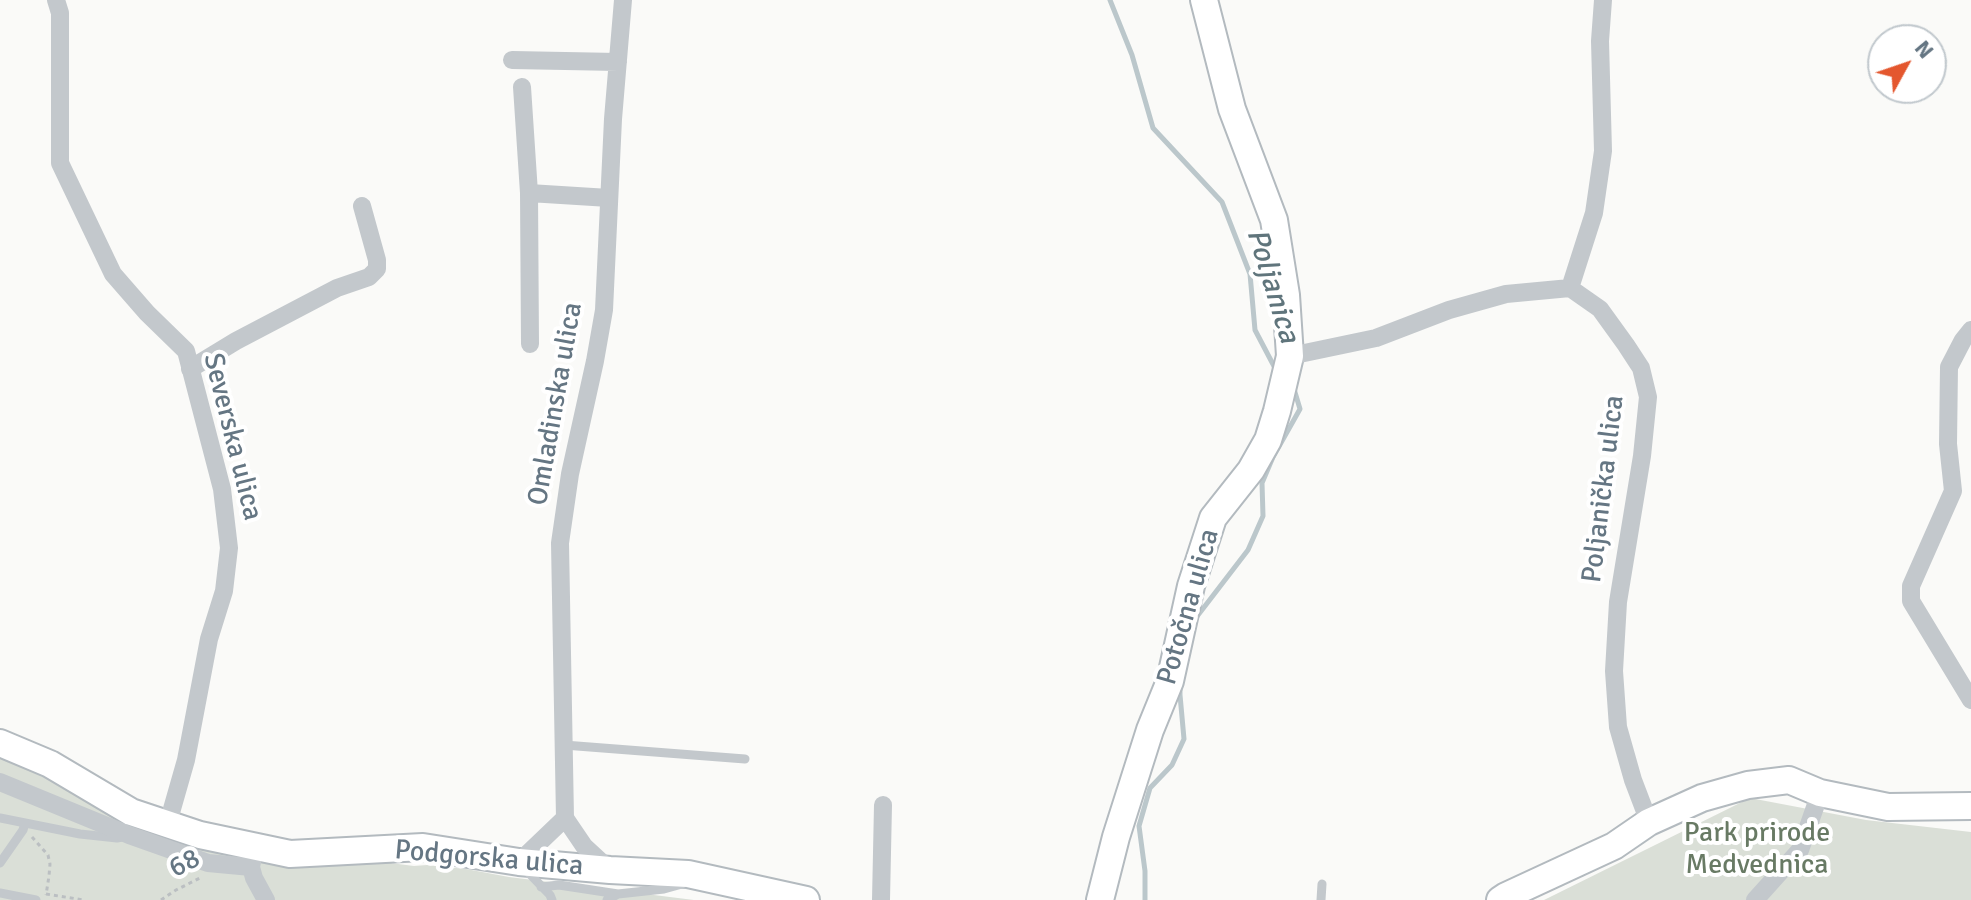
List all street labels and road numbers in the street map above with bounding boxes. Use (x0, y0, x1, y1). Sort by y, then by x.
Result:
street label: Omladinska ulica (522, 300, 590, 508)
street label: Severska ulica (195, 350, 269, 524)
street label: Poljanička ulica (1576, 393, 1632, 585)
street label: Potočna ulica (1151, 525, 1227, 689)
street label: Podgorska ulica (393, 834, 585, 884)
street label: 68 (164, 842, 206, 886)

